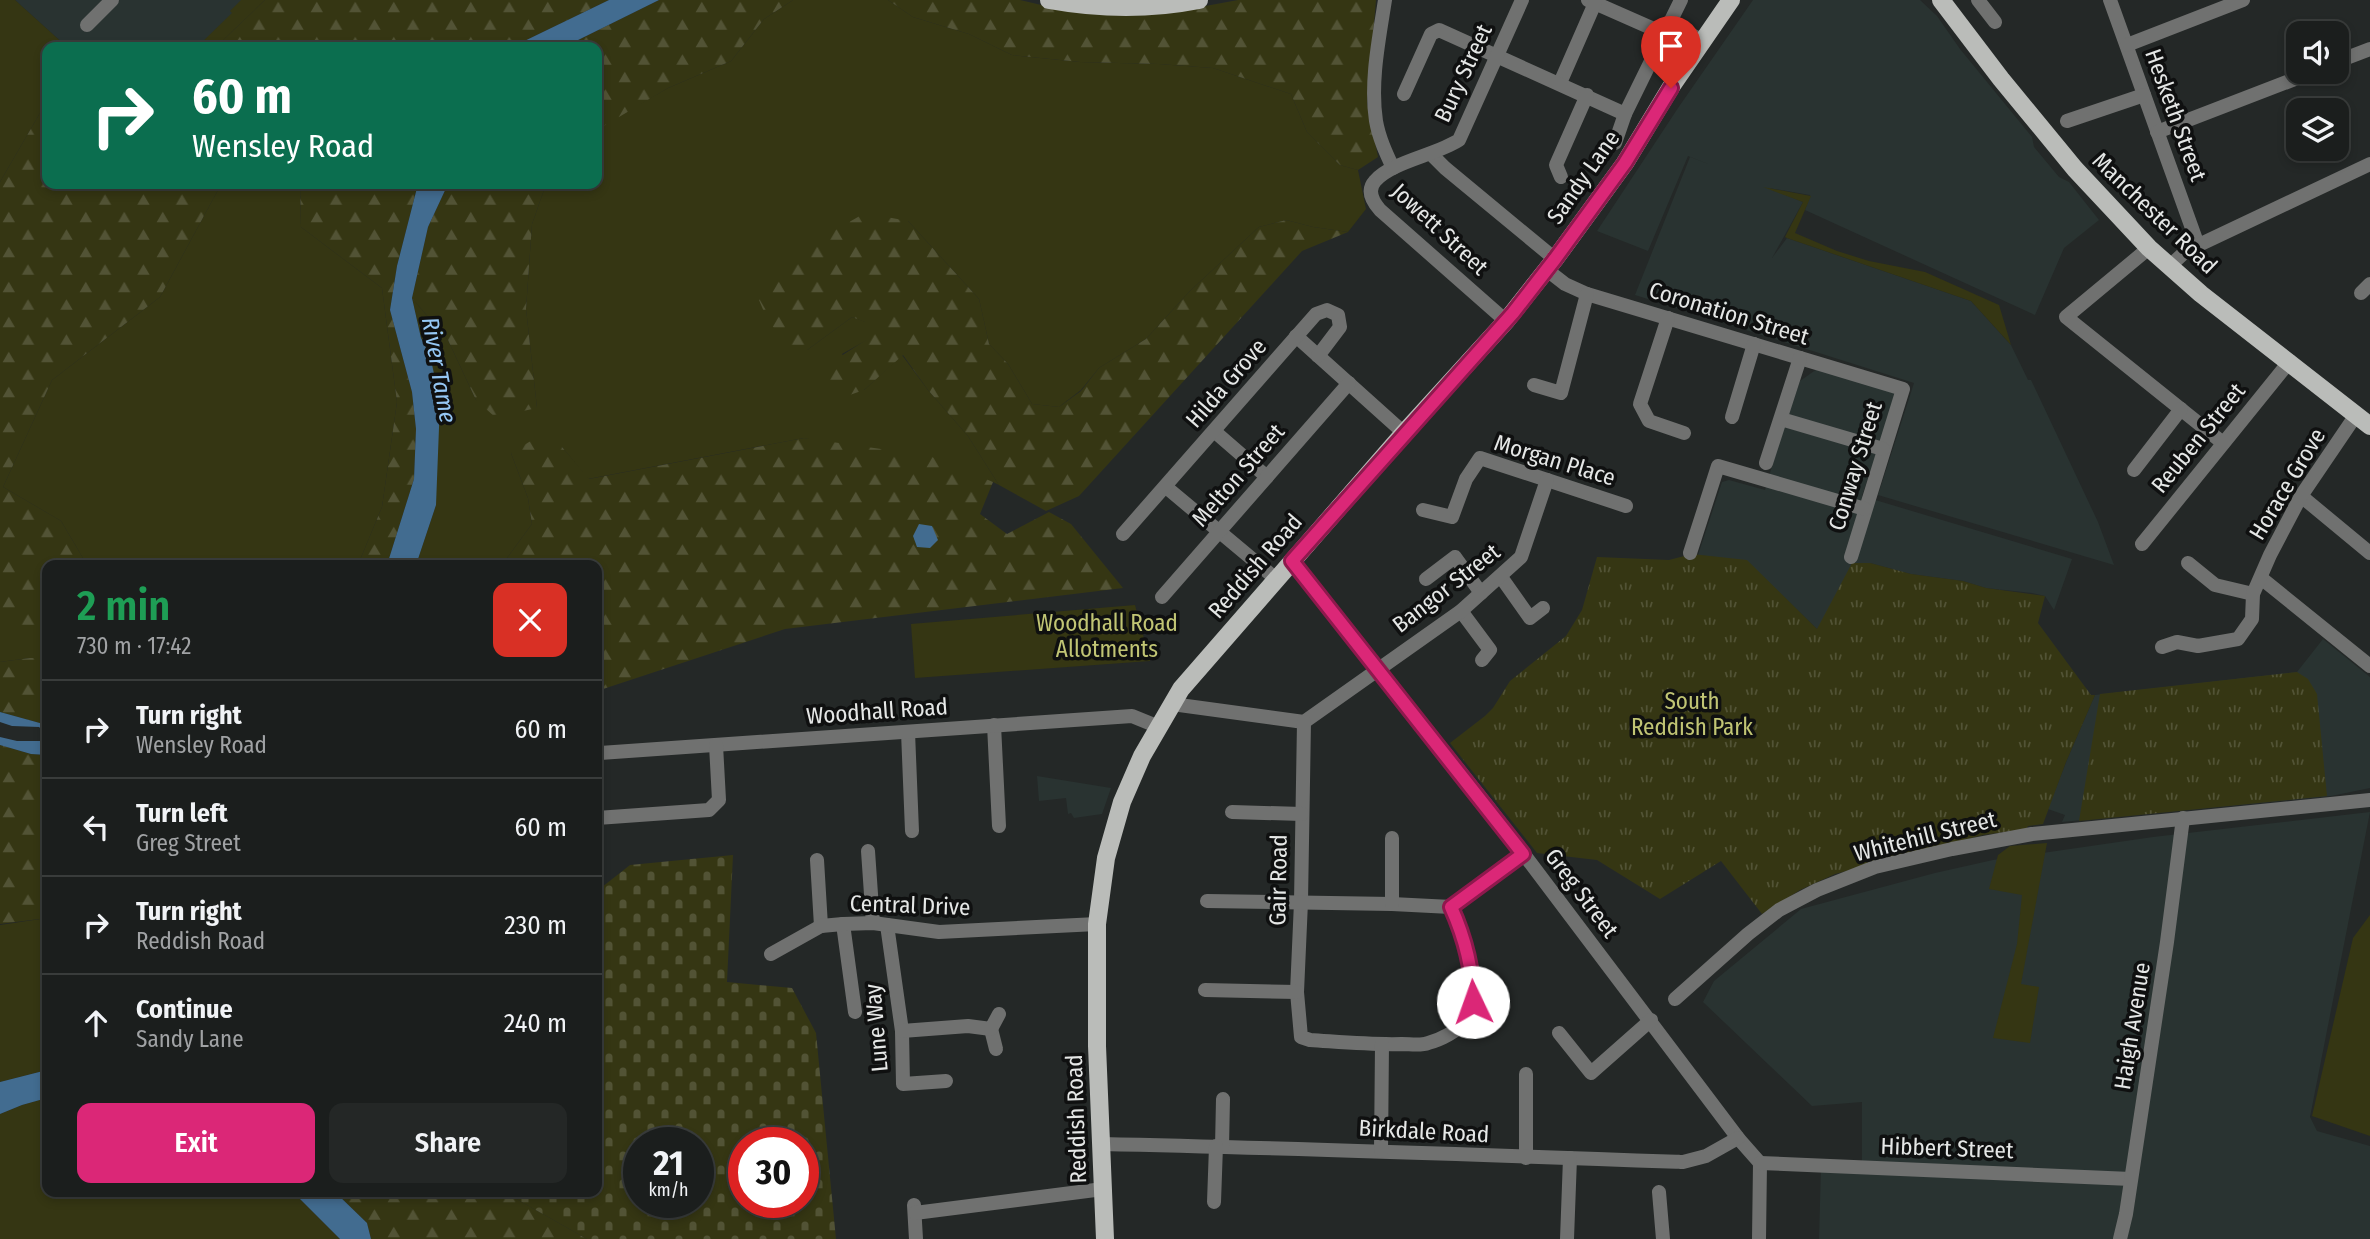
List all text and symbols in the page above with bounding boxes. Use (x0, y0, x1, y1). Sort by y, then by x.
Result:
pin (1641, 16, 1701, 88)
street label: Bury Street (1428, 19, 1498, 126)
map controls (2286, 21, 2349, 161)
button: sound (2286, 21, 2349, 84)
icon: arrive (1652, 27, 1690, 65)
street label: Hesketh Street (2139, 45, 2213, 185)
text: 60 m (192, 67, 292, 126)
icon: right (77, 70, 168, 161)
button: layers (2286, 98, 2349, 161)
street label: Sandy Lane (1541, 125, 1625, 229)
text: Wensley Road (192, 127, 374, 165)
street label: Manchester Road (2087, 146, 2223, 280)
street label: Jowett Street (1386, 177, 1494, 281)
street label: Coronation Street (1646, 275, 1813, 351)
water label: River Tame (416, 315, 462, 425)
street label: Hilda Grove (1180, 333, 1272, 433)
street label: Reuben Street (2145, 377, 2251, 499)
street label: Conway Street (1822, 398, 1888, 534)
street label: Melton Street (1186, 417, 1291, 532)
street label: Horace Grove (2243, 423, 2331, 545)
street label: Morgan Place (1491, 428, 1619, 492)
street label: Reddish Road (1202, 508, 1308, 624)
street label: Bangor Street (1387, 537, 1506, 639)
text: 2 min (77, 581, 170, 631)
button: close (493, 583, 567, 657)
park label: Woodhall Road Allotments (1036, 609, 1178, 663)
text: 730 m · 17:42 (77, 632, 191, 660)
park label: South Reddish Park (1631, 687, 1753, 741)
street label: Woodhall Road (805, 692, 949, 730)
text: Turn right (136, 700, 242, 731)
icon: right (77, 710, 115, 748)
text: 60 m (514, 714, 567, 745)
text: Wensley Road (136, 731, 267, 759)
text: Turn left (136, 798, 228, 829)
street label: Whitehill Street (1851, 805, 2000, 867)
icon: left (77, 808, 115, 846)
text: 60 m (514, 812, 567, 843)
text: Greg Street (136, 829, 241, 857)
street label: Gair Road (1263, 834, 1293, 926)
street label: Greg Street (1539, 843, 1625, 944)
street label: Central Drive (849, 889, 971, 921)
text: Turn right (136, 896, 242, 927)
icon: right (77, 906, 115, 944)
text: 230 m (504, 910, 567, 941)
text: Reddish Road (136, 927, 265, 955)
street label: Haigh Avenue (2108, 960, 2156, 1092)
position arrow (1436, 965, 1510, 1039)
street label: Lune Way (858, 982, 894, 1073)
text: Continue (136, 994, 233, 1025)
icon: ahead (77, 1004, 115, 1042)
text: 240 m (504, 1008, 567, 1039)
text: Sandy Lane (136, 1025, 244, 1053)
street label: Reddish Road (1060, 1054, 1092, 1184)
button: Exit (77, 1103, 315, 1183)
button: Share (329, 1103, 567, 1183)
street label: Birkdale Road (1358, 1114, 1490, 1148)
speed limit sign: 30 (728, 1127, 819, 1218)
street label: Hibbert Street (1880, 1132, 2014, 1164)
text: 21 (653, 1142, 684, 1184)
text: km/h (648, 1179, 689, 1201)

